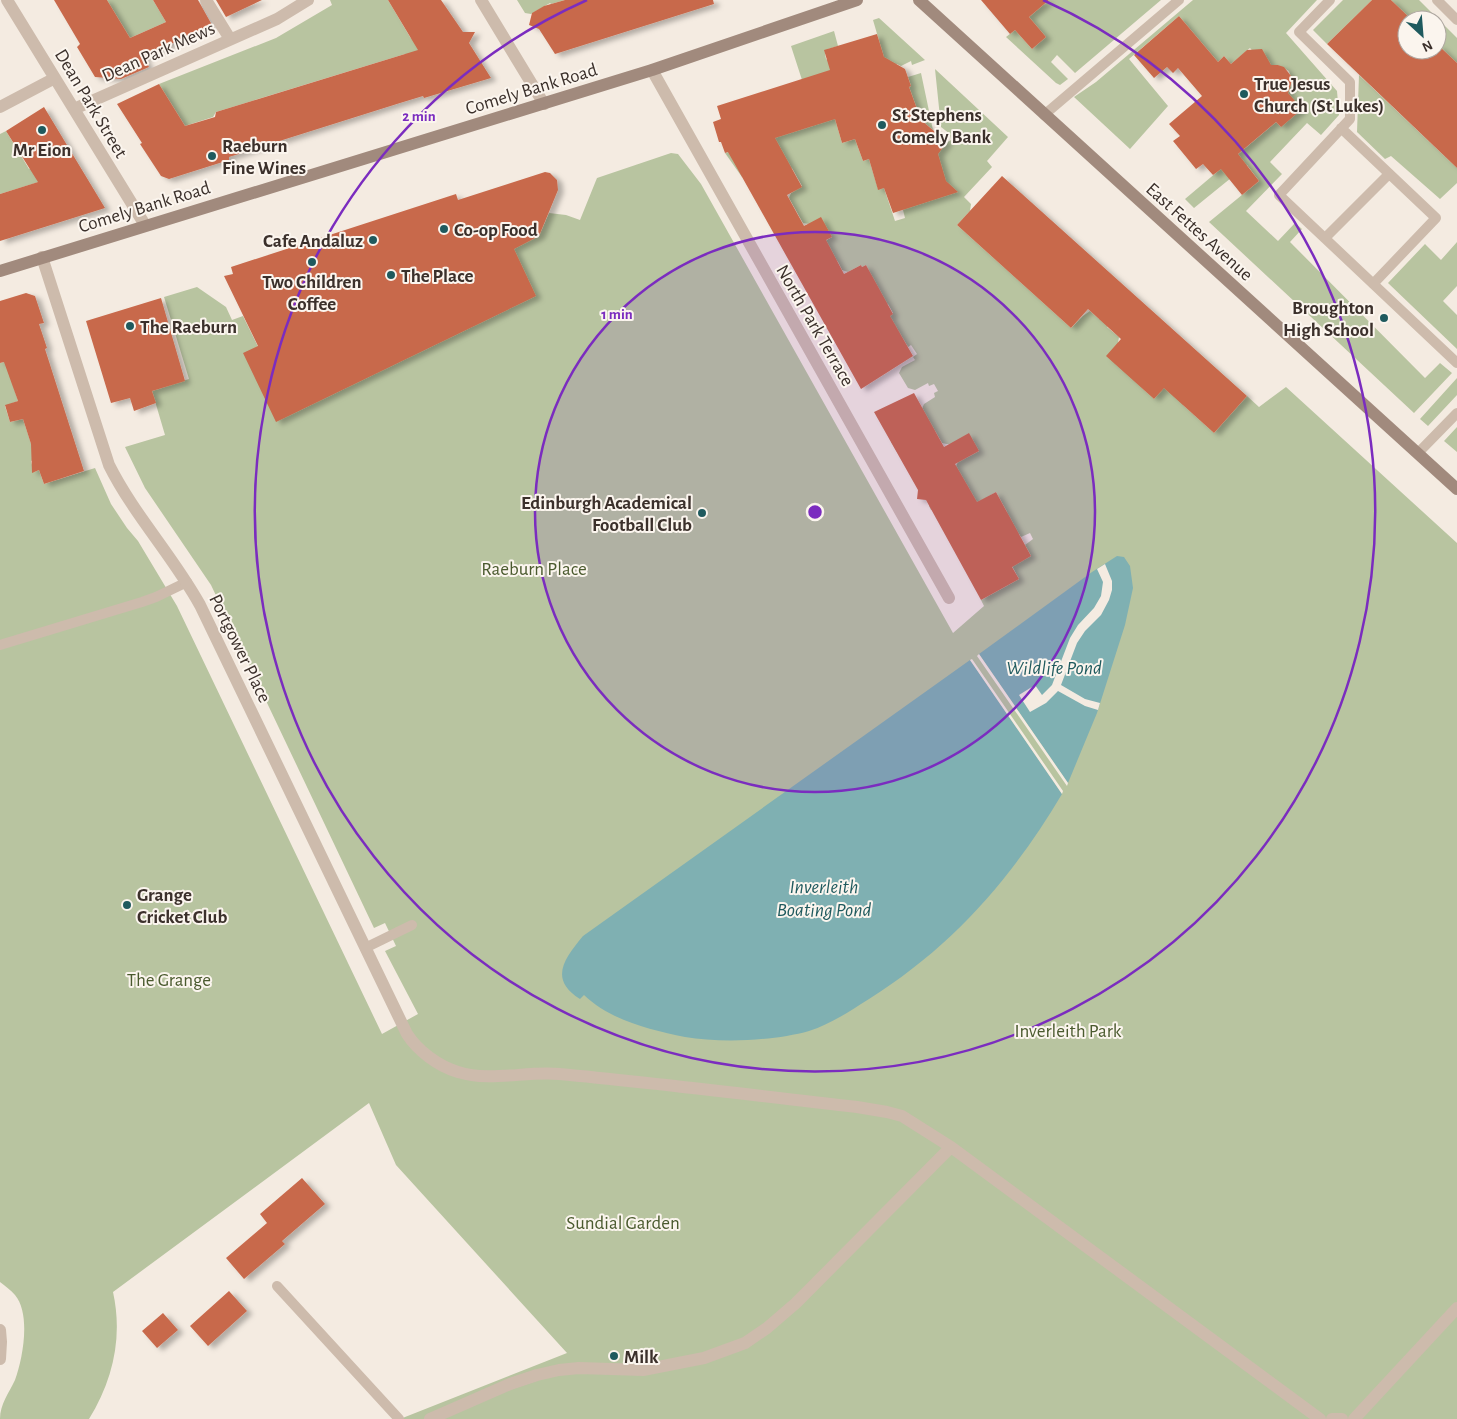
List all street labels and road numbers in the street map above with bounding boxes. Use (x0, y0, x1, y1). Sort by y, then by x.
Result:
street label: Dean Park Mews (99, 19, 218, 86)
street label: Dean Park Street (51, 46, 131, 161)
street label: Comely Bank Road (463, 60, 600, 119)
street label: Comely Bank Road (76, 178, 213, 237)
street label: East Fettes Avenue (1142, 179, 1256, 285)
street label: North Park Terrace (772, 262, 857, 390)
street label: Portgower Place (205, 591, 274, 706)

